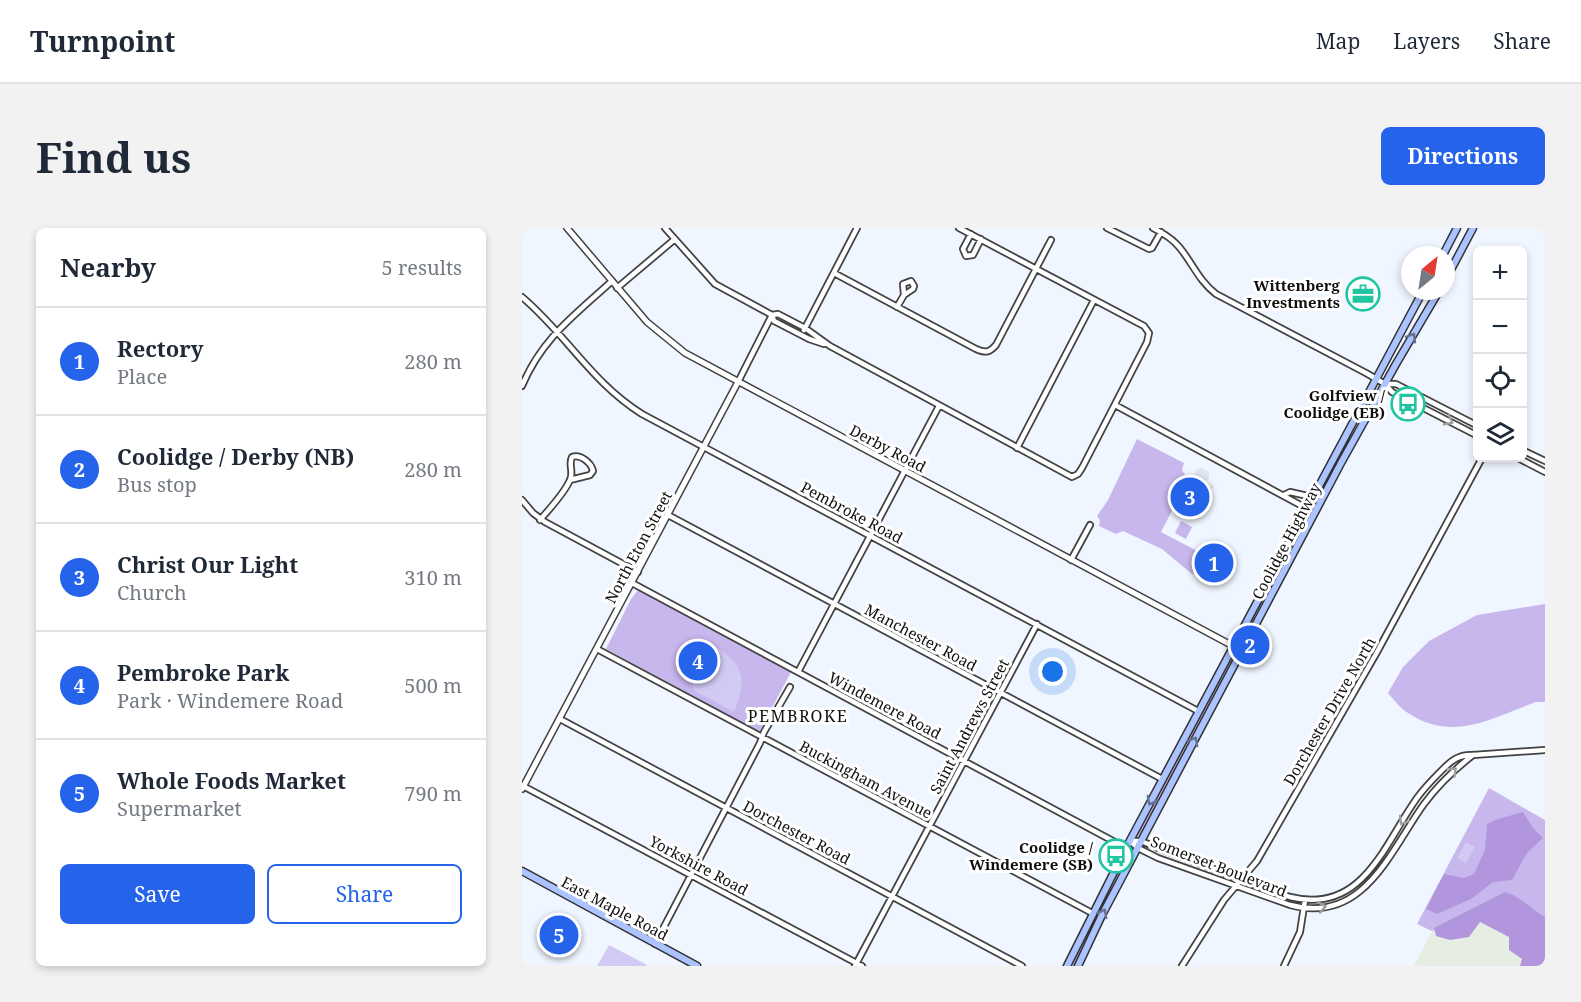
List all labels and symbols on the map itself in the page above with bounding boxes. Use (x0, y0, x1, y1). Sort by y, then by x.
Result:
north arrow (1401, 246, 1455, 300)
place label: Wittenberg Investments (1246, 275, 1341, 312)
office icon: Wittenberg Investments (1345, 276, 1381, 312)
one-way arrow (1404, 333, 1416, 343)
place label: Golfview / Coolidge (EB) (1283, 385, 1386, 422)
bus stop icon: Golfview / Coolidge (EB) (1390, 386, 1426, 422)
one-way arrow (1442, 414, 1453, 426)
street label: Derby Road (846, 420, 930, 476)
pin: 3 (1170, 474, 1210, 520)
street label: Pembroke Road (798, 477, 906, 547)
street label: Coolidge Highway (1247, 479, 1325, 603)
street label: North Eton Street (600, 487, 676, 607)
pin: 1 (1194, 540, 1234, 586)
street label: Manchester Road (861, 599, 981, 675)
pin: 2 (1230, 622, 1270, 668)
street label: Dorchester Drive North (1278, 633, 1380, 789)
pin: 4 (678, 638, 717, 684)
street label: Saint Andrews Street (925, 655, 1013, 797)
your location (1038, 657, 1067, 686)
street label: Windemere Road (825, 667, 945, 743)
district label: PEMBROKE (748, 705, 848, 727)
street label: Buckingham Avenue (796, 735, 936, 823)
one-way arrow (1187, 736, 1198, 747)
one-way arrow (1446, 768, 1457, 779)
street label: Dorchester Road (740, 795, 854, 869)
one-way arrow (1147, 795, 1158, 805)
one-way arrow (1399, 815, 1411, 825)
street label: Yorkshire Road (645, 830, 752, 899)
street label: Somerset Boulevard (1148, 831, 1290, 901)
place label: Coolidge / Windemere (SB) (969, 837, 1094, 874)
bus stop icon: Coolidge / Windemere (SB) (1098, 838, 1134, 874)
street label: East Maple Road (558, 871, 672, 945)
one-way arrow (1317, 902, 1326, 914)
one-way arrow (1096, 909, 1107, 920)
pin: 5 (540, 912, 579, 958)

